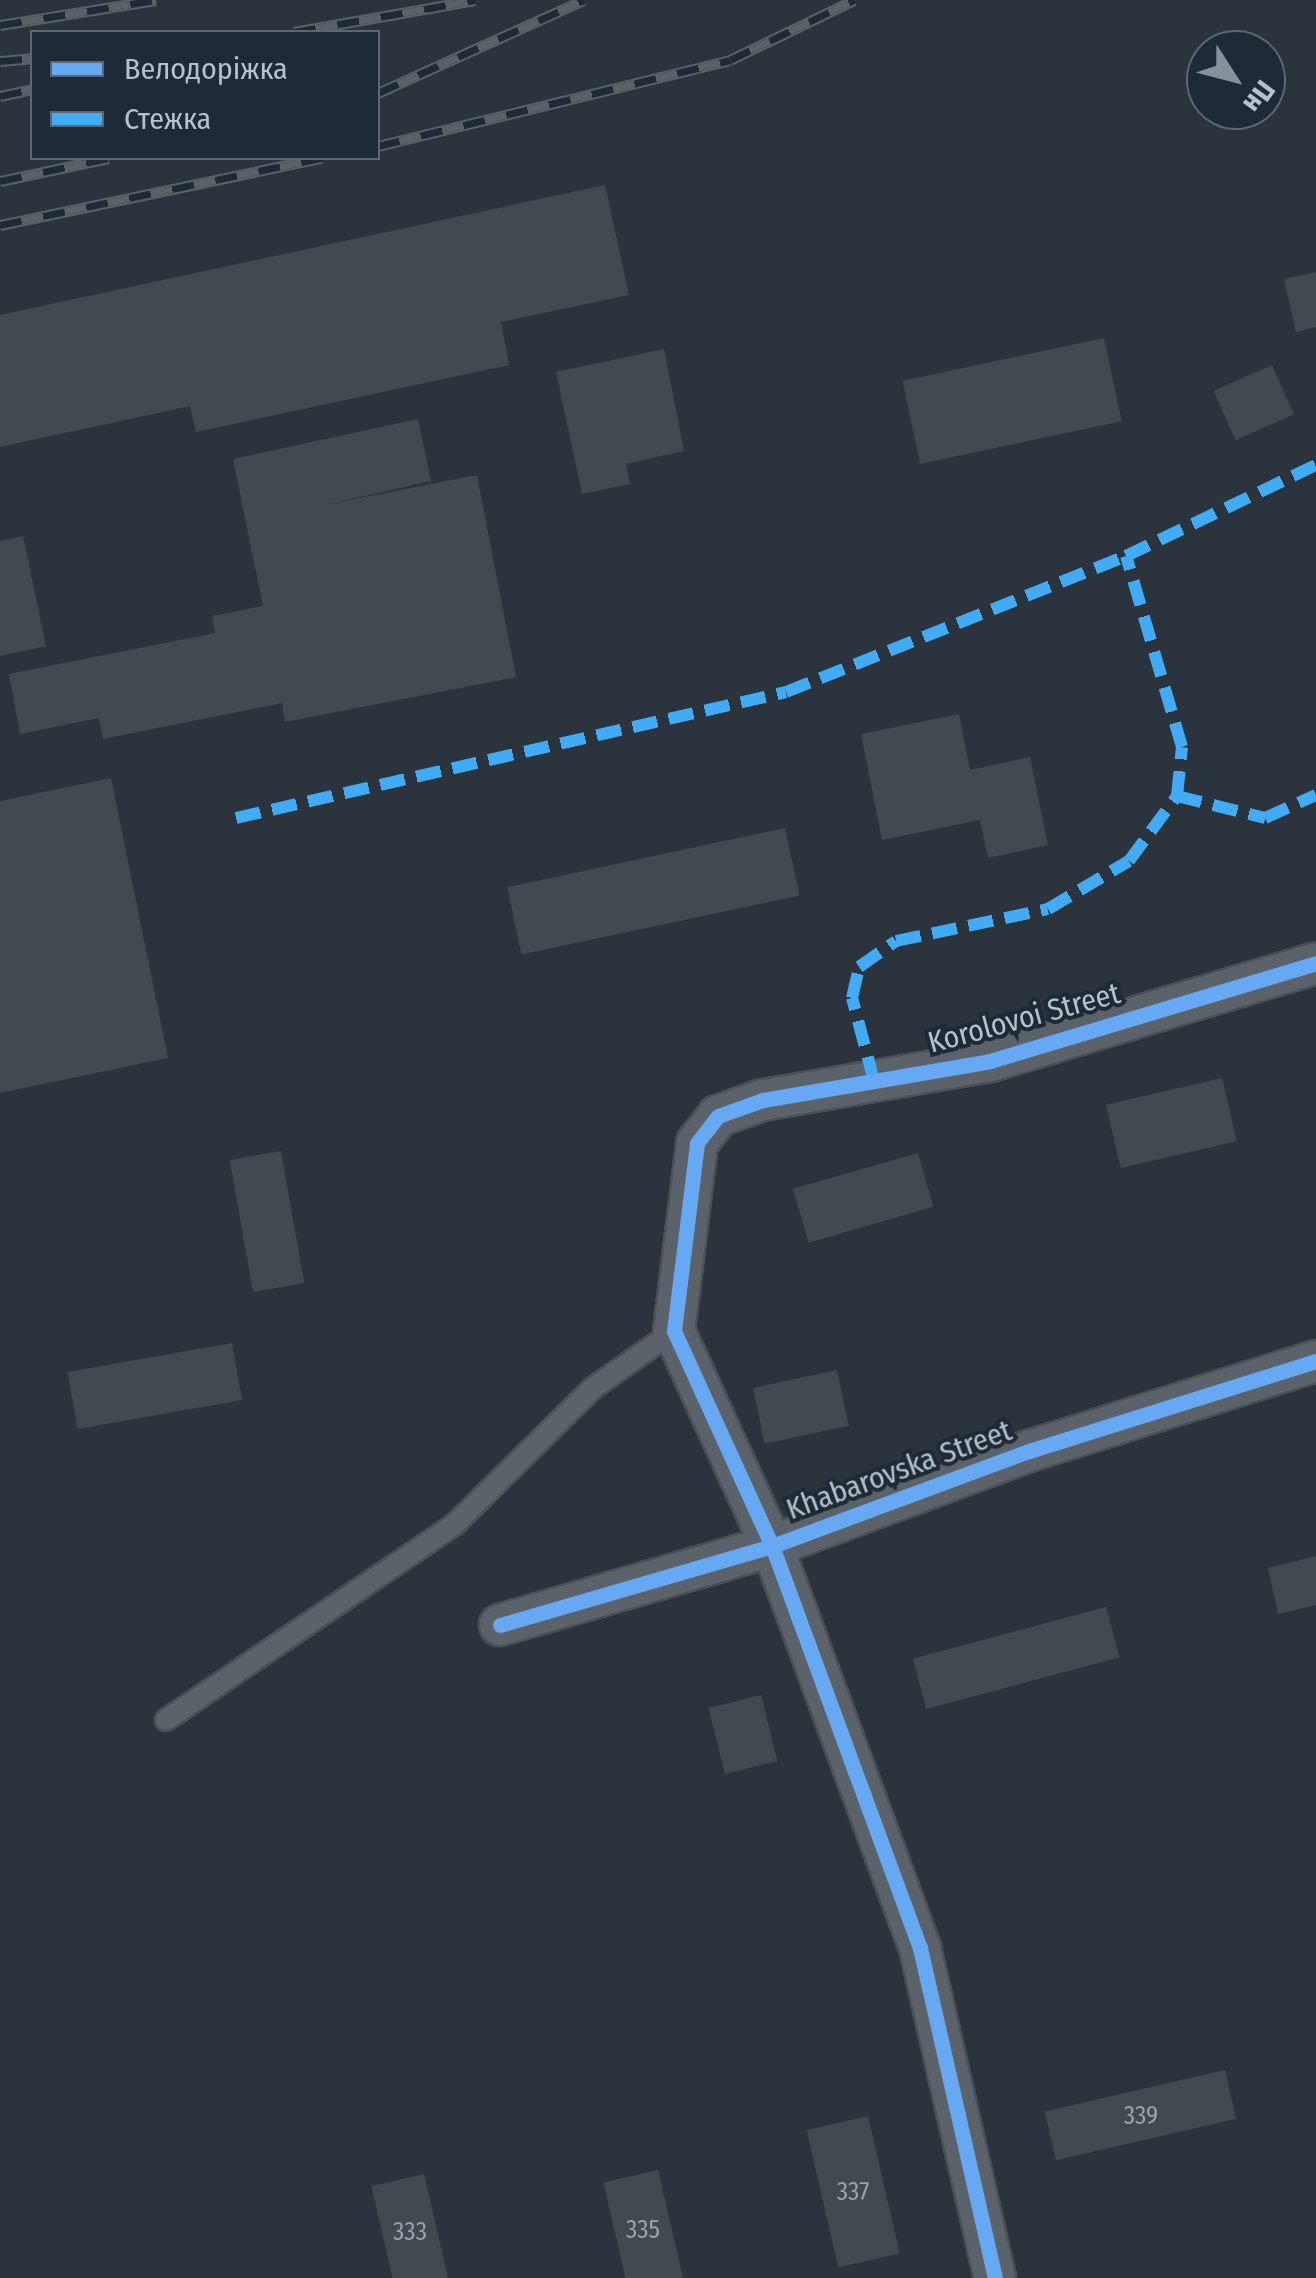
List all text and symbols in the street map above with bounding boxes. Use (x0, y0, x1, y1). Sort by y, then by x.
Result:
legend (30, 30, 380, 160)
north arrow (1186, 30, 1286, 130)
text: Велодоріжка (124, 51, 288, 87)
text: Пн (1236, 74, 1282, 119)
text: Стежка (124, 101, 211, 137)
street label: Korolovoi Street (924, 975, 1124, 1061)
street label: Khabarovska Street (781, 1413, 1017, 1527)
house number: 339 (1124, 2101, 1158, 2131)
house number: 337 (837, 2177, 869, 2207)
house number: 335 (626, 2215, 660, 2245)
house number: 333 (393, 2217, 427, 2247)

